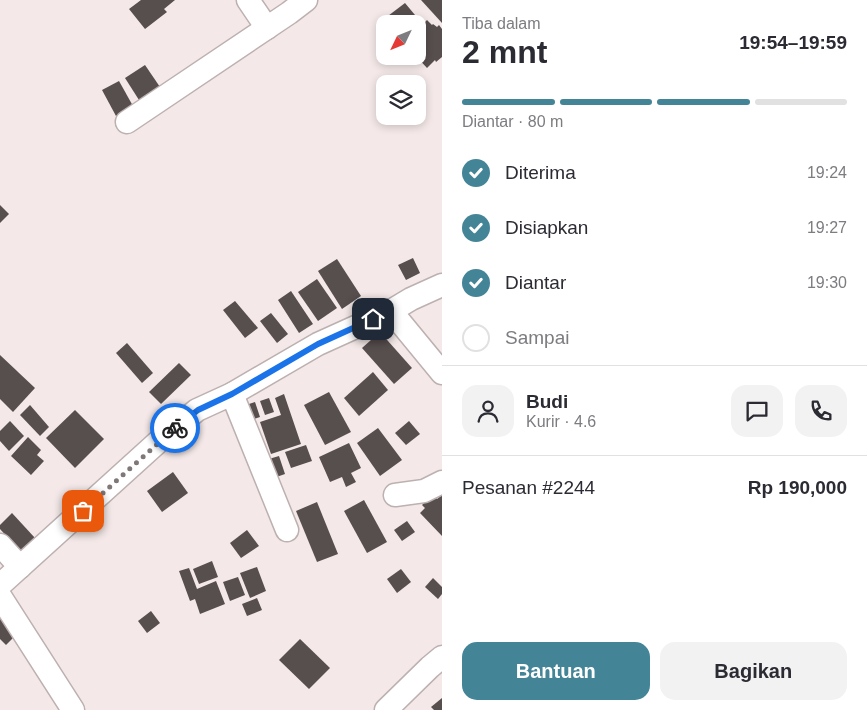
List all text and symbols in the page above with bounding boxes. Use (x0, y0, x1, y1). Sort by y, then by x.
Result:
north arrow (376, 15, 426, 65)
map controls (376, 15, 426, 125)
text: Tiba dalam (462, 15, 541, 32)
text: 19:54–19:59 (739, 32, 847, 53)
text: 2 mnt (462, 34, 547, 70)
button: layers (376, 75, 426, 125)
text: Diantar · 80 m (462, 113, 563, 130)
icon: check (462, 159, 490, 187)
text: Diterima (505, 162, 576, 183)
text: 19:24 (807, 164, 847, 181)
icon: check (462, 214, 490, 242)
text: Disiapkan (505, 217, 588, 238)
text: 19:27 (807, 219, 847, 236)
icon: check (462, 269, 490, 297)
text: Diantar (505, 272, 566, 293)
text: 19:30 (807, 274, 847, 291)
pin (352, 298, 394, 340)
icon: home (359, 305, 387, 333)
text: Sampai (505, 327, 569, 348)
button: person (462, 385, 514, 437)
button: chat (731, 385, 783, 437)
button: phone (795, 385, 847, 437)
text: Budi (526, 391, 568, 412)
courier (150, 403, 200, 453)
text: Kurir · 4.6 (526, 413, 596, 430)
icon: bike (161, 414, 189, 442)
text: Pesanan #2244 (462, 477, 595, 498)
text: Rp 190,000 (748, 477, 847, 498)
pin (62, 490, 104, 532)
icon: bag (69, 497, 97, 525)
button: Bantuan (462, 642, 650, 700)
button: Bagikan (660, 642, 847, 700)

